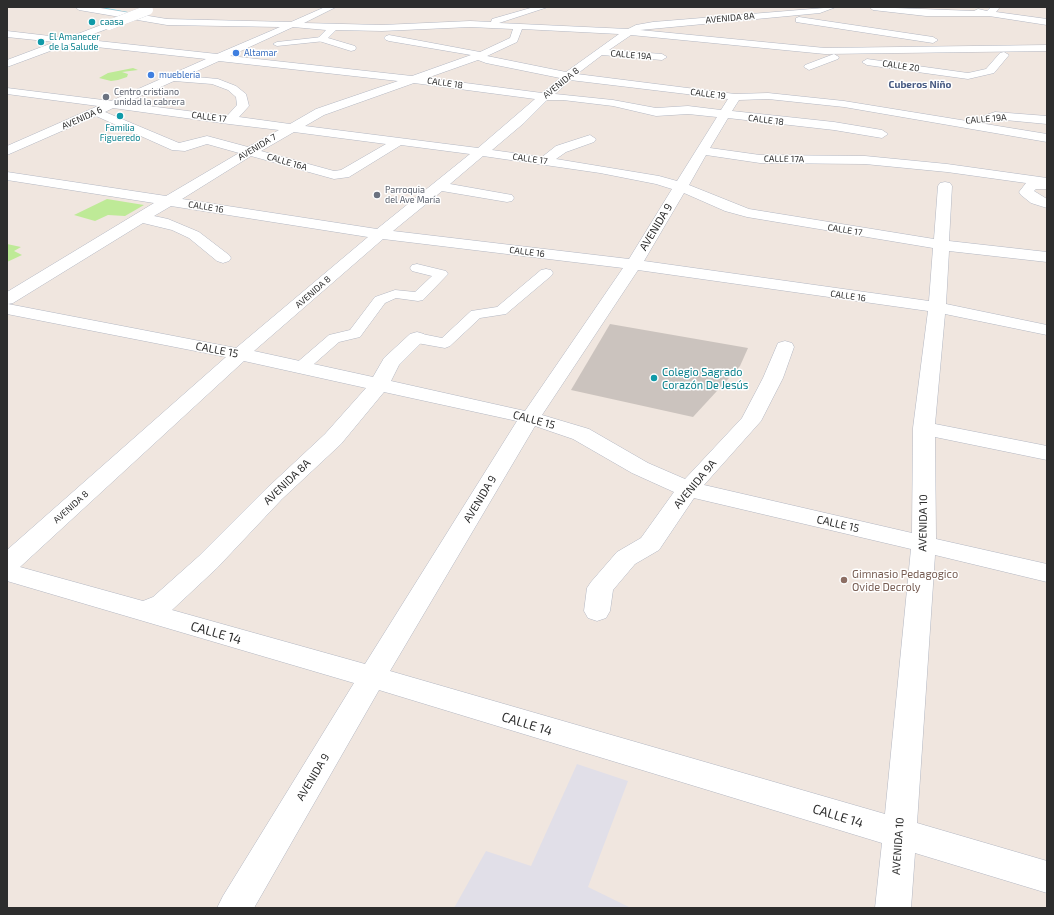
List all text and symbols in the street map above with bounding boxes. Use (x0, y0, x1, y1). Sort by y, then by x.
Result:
street label: AVENIDA 8A (705, 10, 755, 26)
marker: caasa (87, 17, 97, 27)
place label: caasa (100, 17, 124, 27)
place label: El Amanecer de la Salude (49, 32, 100, 53)
marker: El Amanecer de la Salude (36, 37, 46, 47)
marker: Altamar (231, 48, 241, 58)
place label: Altamar (244, 48, 277, 58)
street label: CALLE 19A (610, 48, 652, 62)
street label: CALLE 20 (882, 58, 920, 74)
street label: AVENIDA 8 (541, 65, 581, 101)
marker: muebleria (146, 70, 156, 80)
place label: muebleria (159, 70, 200, 80)
street label: CALLE 18 (426, 75, 464, 91)
district label: Cuberos Niño (889, 79, 951, 91)
street label: CALLE 19 (690, 86, 726, 102)
place label: Centro cristiano unidad la cabrera (114, 87, 185, 108)
marker: Centro cristiano unidad la cabrera (101, 92, 111, 102)
street label: AVENIDA 6 (60, 104, 104, 132)
street label: CALLE 17 (191, 109, 227, 125)
marker: Familia Figueredo (115, 111, 125, 121)
street label: CALLE 18 (747, 112, 785, 128)
street label: CALLE 19A (965, 112, 1007, 126)
place label: Familia Figueredo (100, 123, 140, 144)
street label: AVENIDA 7 (236, 131, 278, 163)
street label: CALLE 16A (266, 151, 308, 173)
street label: CALLE 17 (512, 151, 548, 167)
street label: CALLE 17A (764, 153, 804, 165)
place label: Parroquia del Ave María (385, 185, 440, 206)
marker: Parroquia del Ave María (372, 190, 382, 200)
street label: CALLE 16 (187, 199, 225, 215)
street label: AVENIDA 9 (637, 201, 675, 253)
street label: CALLE 17 (827, 222, 863, 238)
street label: CALLE 16 (509, 244, 545, 260)
street label: AVENIDA 8 (293, 274, 333, 310)
street label: CALLE 16 (830, 288, 866, 304)
street label: CALLE 15 (194, 339, 240, 361)
place label: Colegio Sagrado Corazón De Jesús (662, 365, 748, 391)
marker: Colegio Sagrado Corazón De Jesús (649, 373, 659, 383)
street label: CALLE 15 (511, 408, 557, 432)
street label: AVENIDA 8A (261, 456, 313, 508)
street label: AVENIDA 9A (671, 457, 719, 511)
street label: AVENIDA 9 (461, 473, 499, 525)
street label: AVENIDA 8 (51, 488, 91, 526)
street label: AVENIDA 10 (916, 494, 930, 552)
street label: CALLE 15 (815, 513, 861, 535)
place label: Gimnasio Pedagogico Ovide Decroly (852, 567, 958, 593)
marker: Gimnasio Pedagogico Ovide Decroly (839, 575, 849, 585)
street label: CALLE 14 (189, 618, 243, 648)
street label: CALLE 14 (500, 709, 554, 739)
street label: AVENIDA 9 (294, 751, 332, 803)
street label: CALLE 14 (811, 801, 865, 831)
street label: AVENIDA 10 (889, 817, 907, 875)

